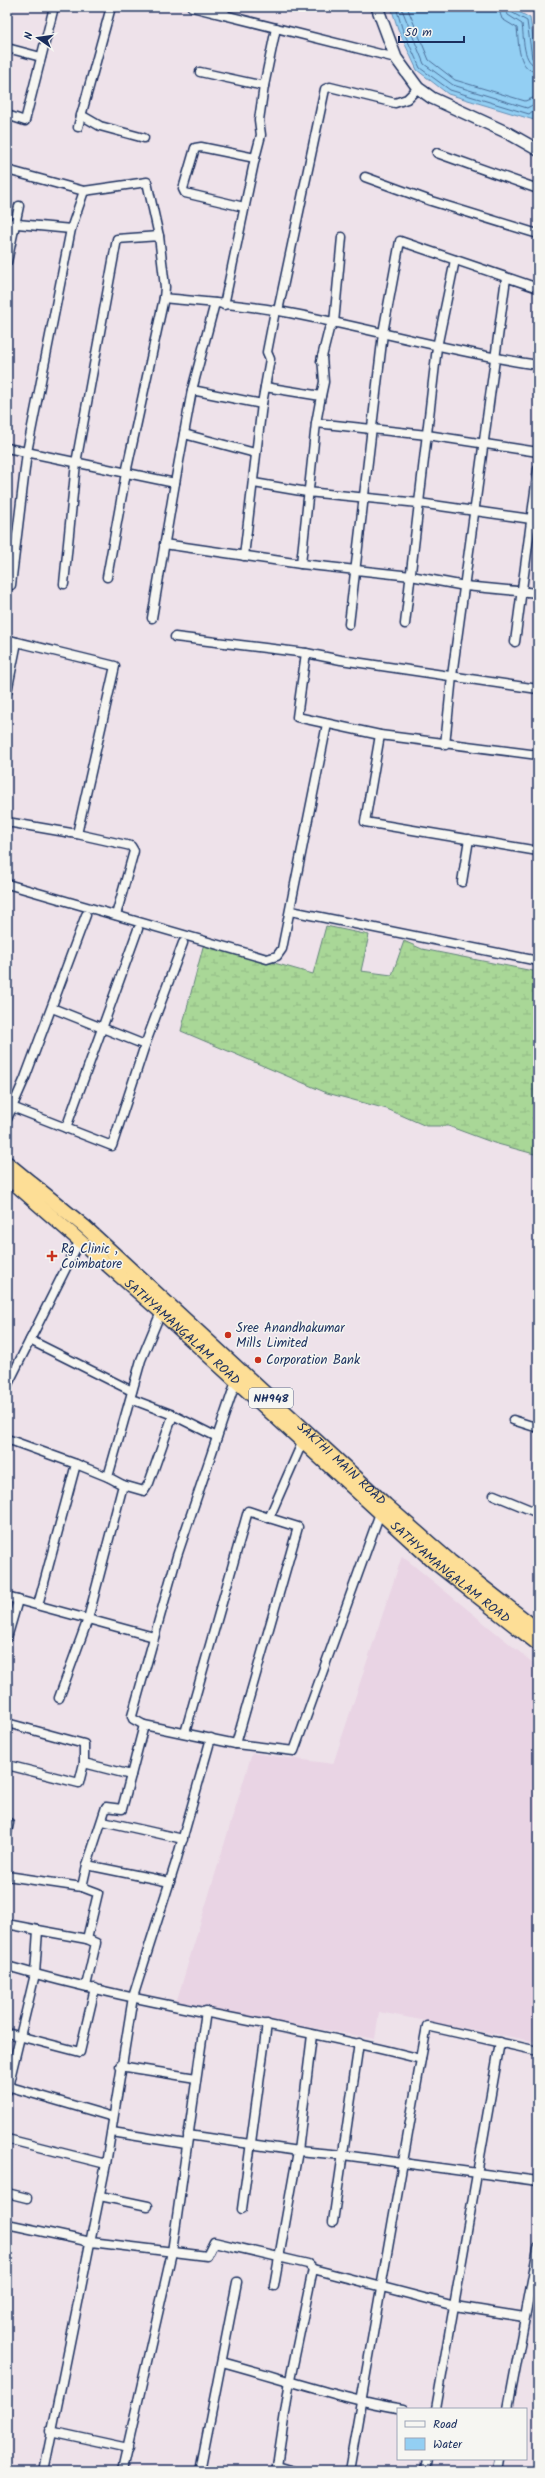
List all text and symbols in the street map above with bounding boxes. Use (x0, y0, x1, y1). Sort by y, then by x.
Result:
north arrow (18, 18, 58, 58)
scale bar (399, 18, 464, 44)
text: 50 m (405, 23, 432, 42)
text: N (20, 31, 39, 41)
place label: Rg Clinic , Coimbatore (61, 1239, 122, 1275)
marker: Rg Clinic , Coimbatore (46, 1250, 58, 1262)
street label: SATHYAMANGALAM ROAD (119, 1274, 245, 1390)
place label: Sree Anandhakumar Mills Limited (236, 1318, 345, 1354)
marker: Sree Anandhakumar Mills Limited (223, 1330, 233, 1340)
place label: Corporation Bank (266, 1350, 361, 1371)
marker: Corporation Bank (253, 1355, 263, 1365)
road number: NH948 (249, 1388, 293, 1408)
street label: SAKTHI MAIN ROAD (292, 1417, 391, 1511)
street label: SATHYAMANGALAM ROAD (385, 1516, 515, 1629)
legend (397, 2408, 527, 2460)
text: Road (433, 2415, 458, 2434)
text: Water (433, 2435, 463, 2454)

